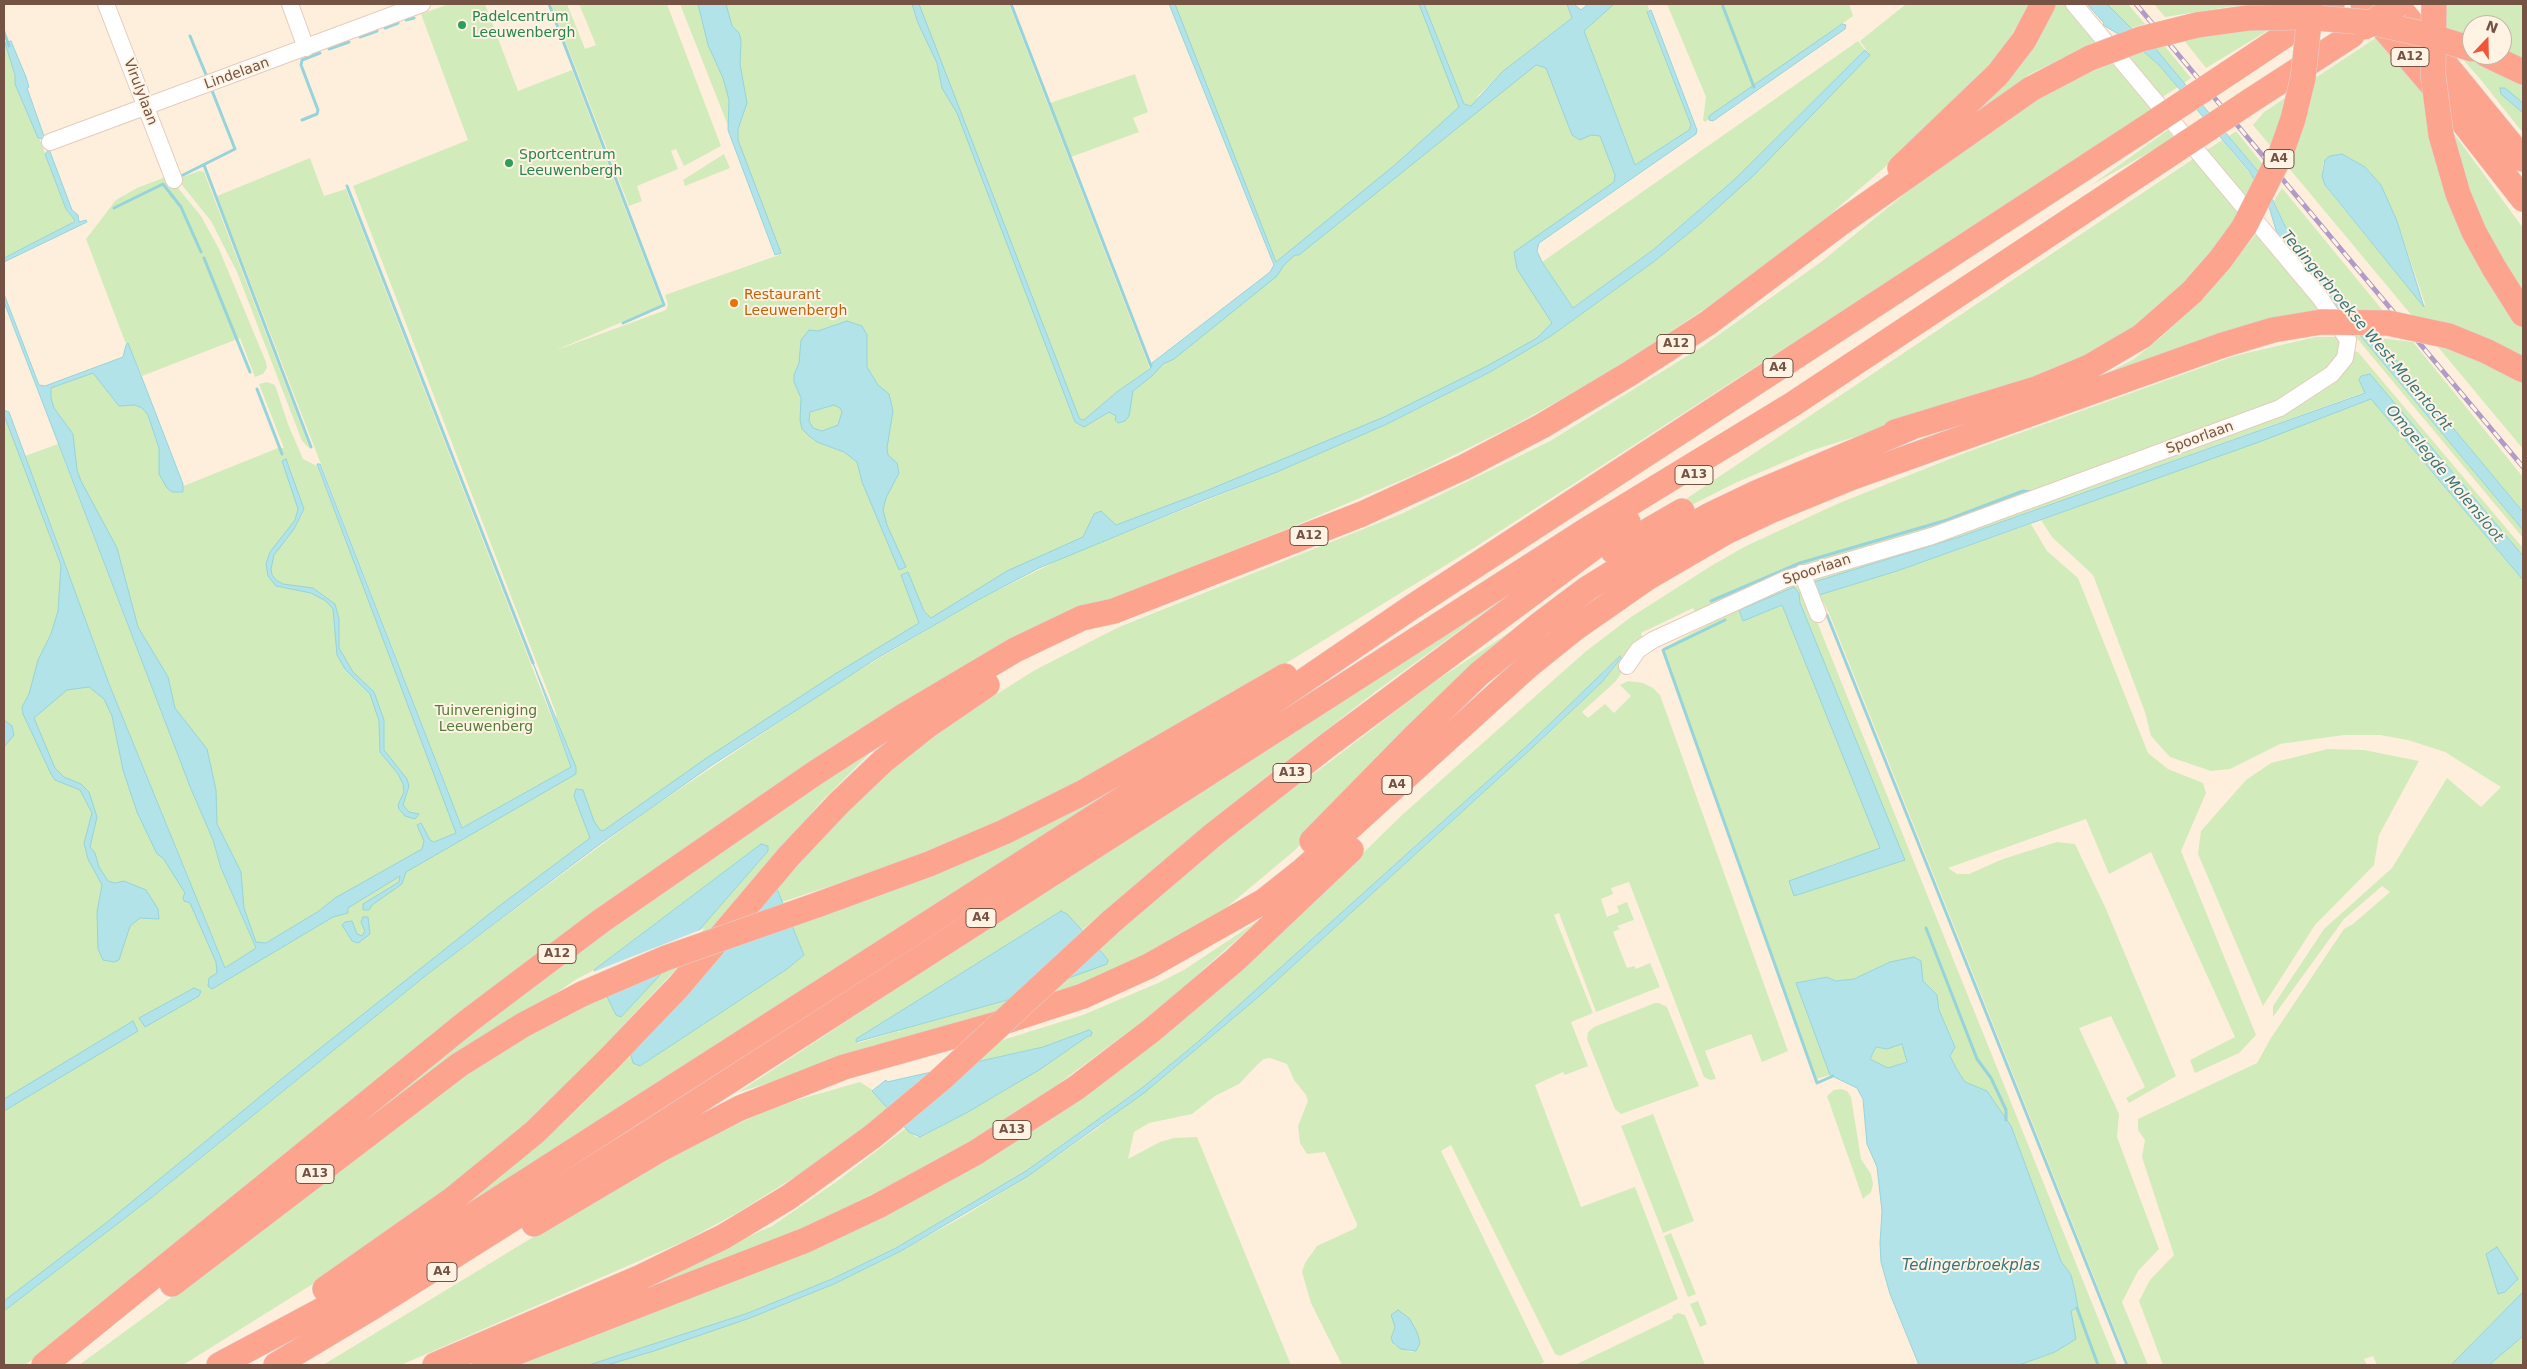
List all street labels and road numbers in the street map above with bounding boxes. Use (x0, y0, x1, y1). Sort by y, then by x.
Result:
road number: A12 (2391, 48, 2429, 66)
street label: Lindelaan (202, 54, 272, 94)
street label: Virulylaan (120, 56, 160, 128)
road number: A4 (2264, 150, 2294, 168)
road number: A12 (1657, 334, 1695, 354)
road number: A4 (1763, 358, 1793, 378)
street label: Spoorlaan (2164, 418, 2236, 458)
road number: A13 (1675, 466, 1713, 484)
road number: A12 (1290, 526, 1328, 546)
street label: Spoorlaan (1781, 551, 1853, 589)
road number: A13 (1273, 764, 1311, 782)
road number: A4 (1382, 776, 1412, 794)
road number: A4 (966, 908, 996, 928)
road number: A12 (538, 944, 576, 964)
road number: A13 (993, 1120, 1031, 1140)
road number: A13 (296, 1164, 334, 1184)
road number: A4 (427, 1262, 457, 1282)

